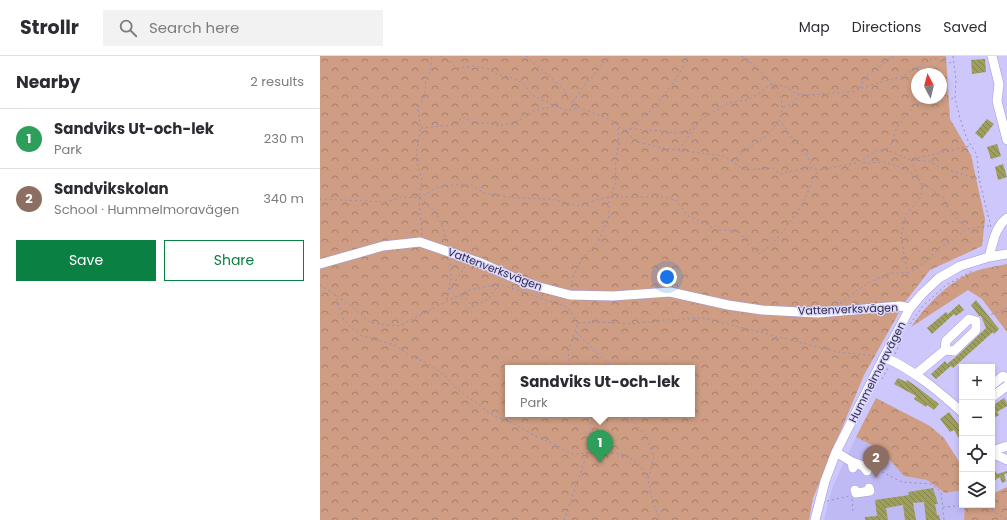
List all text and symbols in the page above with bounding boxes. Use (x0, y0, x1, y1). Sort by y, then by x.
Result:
search box (103, 10, 383, 46)
text: Strollr (20, 14, 79, 41)
icon: search (117, 17, 139, 39)
text: Search here (149, 17, 239, 38)
text: Map (799, 17, 830, 37)
text: Directions (852, 17, 921, 37)
text: Saved (943, 17, 987, 37)
north arrow (911, 68, 947, 104)
text: Nearby (16, 70, 80, 94)
text: 2 results (250, 72, 304, 91)
text: Sandviks Ut-och-lek (54, 118, 214, 139)
text: 1 (27, 129, 31, 148)
text: 230 m (264, 129, 304, 148)
text: Park (54, 140, 82, 159)
text: Sandvikskolan (54, 178, 169, 199)
text: 2 (25, 189, 33, 208)
text: 340 m (263, 189, 304, 208)
text: School · Hummelmoravägen (54, 200, 239, 219)
button: Save (16, 240, 156, 281)
button: Share (164, 240, 304, 281)
street label: Vattenverksvägen (445, 244, 545, 294)
your location (657, 267, 677, 287)
street label: Vattenverksvägen (798, 299, 898, 319)
street label: Hummelmoravägen (845, 319, 909, 425)
map controls (959, 364, 995, 508)
button: + (959, 364, 995, 400)
popup (505, 365, 695, 417)
text: Sandviks Ut-och-lek (520, 371, 680, 392)
text: Park (520, 393, 548, 412)
button: − (959, 400, 995, 436)
pin: 1 (587, 430, 613, 463)
button: locate (959, 436, 995, 472)
pin: 2 (863, 445, 889, 478)
button: layers (959, 472, 995, 508)

